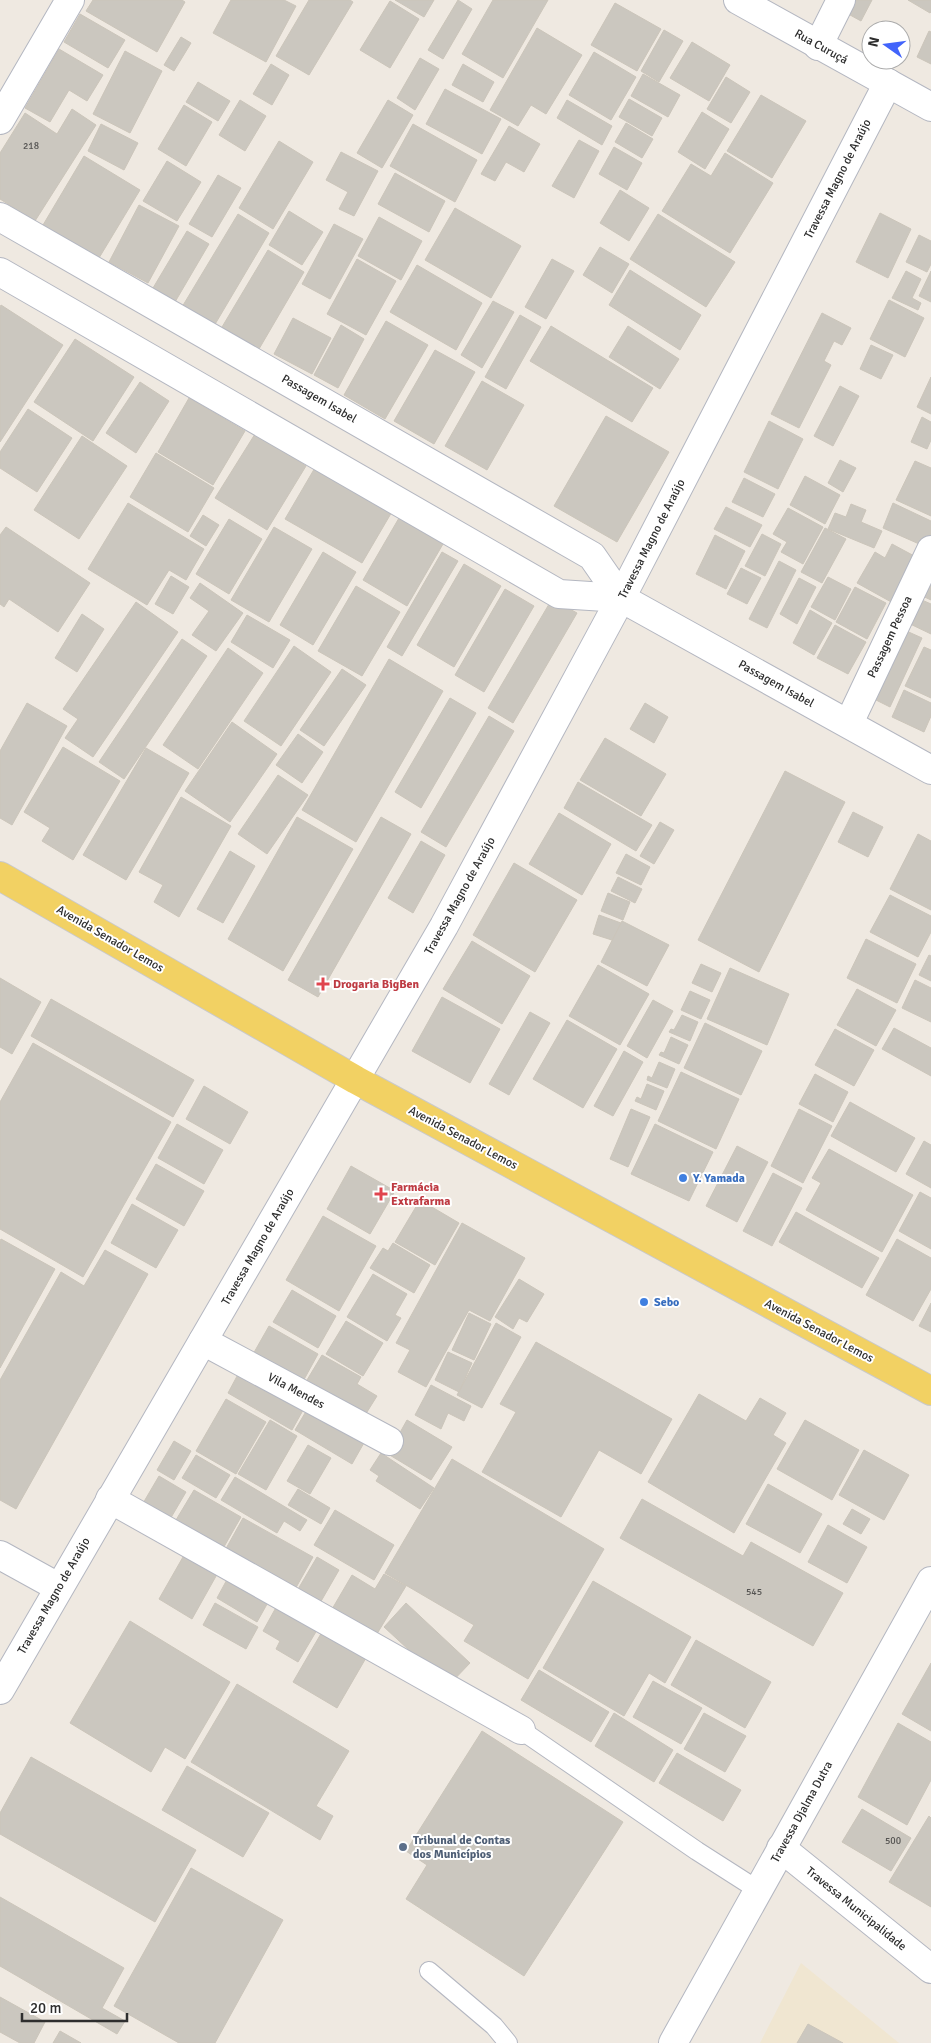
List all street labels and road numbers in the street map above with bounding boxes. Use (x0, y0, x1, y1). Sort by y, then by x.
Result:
street label: Rua Curuçá (792, 26, 850, 68)
street label: Travessa Magno de Araújo (801, 117, 875, 241)
street label: Passagem Isabel (279, 371, 360, 427)
street label: Travessa Magno de Araújo (615, 477, 689, 601)
street label: Passagem Pessoa (864, 593, 916, 681)
street label: Passagem Isabel (735, 657, 817, 711)
street label: Travessa Magno de Araújo (421, 834, 499, 958)
street label: Avenida Senador Lemos (54, 902, 166, 976)
street label: Avenida Senador Lemos (406, 1103, 520, 1173)
street label: Travessa Magno de Araújo (218, 1186, 298, 1308)
street label: Avenida Senador Lemos (762, 1296, 876, 1366)
street label: Vila Mendes (265, 1370, 327, 1412)
street label: Travessa Magno de Araújo (14, 1535, 94, 1657)
street label: Travessa Djalma Dutra (768, 1758, 836, 1866)
street label: Travessa Municipalidade (803, 1864, 909, 1954)

